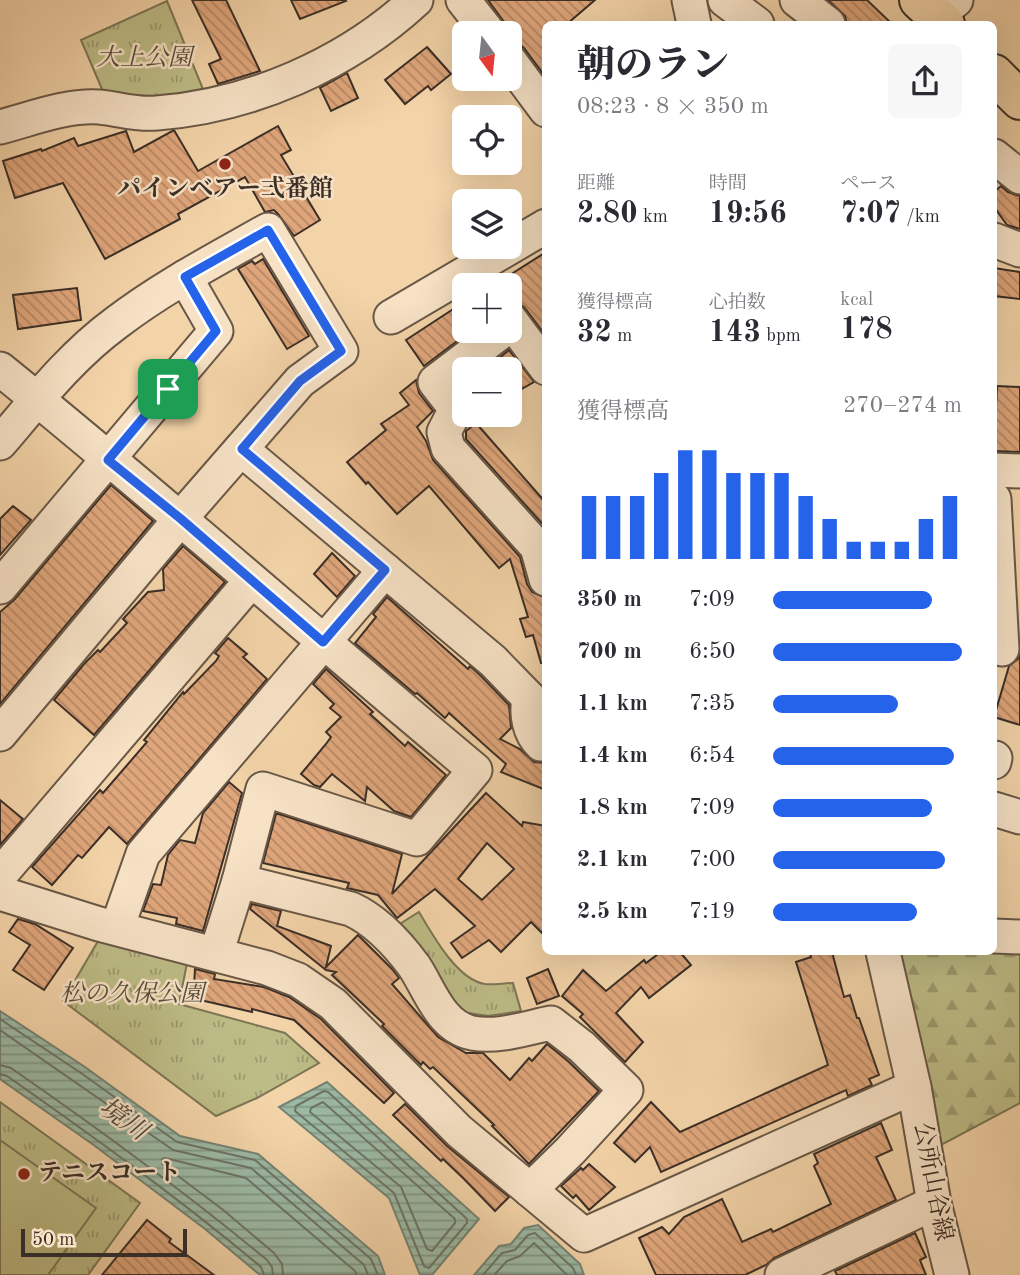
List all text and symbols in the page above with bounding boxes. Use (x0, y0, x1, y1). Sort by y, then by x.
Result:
north arrow (452, 21, 522, 91)
map controls (452, 21, 522, 427)
park label: 大上公園 (96, 44, 196, 71)
button: share (888, 44, 962, 118)
text: 朝のラン (577, 48, 729, 86)
text: 08:23 · 8 × 350 m (577, 95, 769, 118)
button: locate (452, 105, 522, 175)
marker: パインベアー弍番館 (217, 156, 233, 172)
place label: パインベアー弍番館 (117, 175, 333, 202)
text: 距離 (577, 175, 615, 194)
text: 時間 (709, 175, 747, 194)
text: ペース (840, 175, 896, 194)
button: layers (452, 189, 522, 259)
text: 2.80 (577, 199, 638, 229)
text: 19:56 (709, 199, 787, 229)
text: 7:07 (840, 199, 901, 229)
text: km (638, 208, 668, 227)
text: /km (901, 208, 940, 227)
button: + (452, 273, 522, 343)
text: kcal (840, 291, 873, 310)
text: 獲得標高 (577, 294, 653, 313)
text: 心拍数 (709, 294, 766, 313)
text: 178 (840, 315, 893, 345)
text: 32 (577, 318, 612, 348)
text: 143 (709, 318, 761, 348)
text: m (612, 327, 632, 346)
text: bpm (761, 327, 801, 346)
button: − (452, 357, 522, 427)
pin (138, 359, 198, 419)
icon: arrive (149, 370, 187, 408)
text: 270–274 m (843, 394, 962, 417)
text: 獲得標高 (577, 400, 669, 423)
text: 350 m (577, 588, 642, 611)
text: 7:09 (689, 588, 735, 611)
text: 700 m (577, 640, 642, 663)
text: 6:50 (689, 640, 735, 663)
text: 1.1 km (577, 692, 648, 715)
text: 7:35 (689, 692, 735, 715)
text: 1.4 km (577, 744, 648, 767)
text: 6:54 (689, 744, 735, 767)
text: 1.8 km (577, 796, 648, 819)
text: 7:09 (689, 796, 735, 819)
text: 2.1 km (577, 848, 648, 871)
text: 7:00 (689, 848, 735, 871)
text: 2.5 km (577, 900, 648, 923)
text: 7:19 (689, 900, 735, 923)
park label: 松の久保公園 (60, 980, 208, 1007)
water label: 境川 (94, 1093, 155, 1147)
street label: 公所山谷線 (909, 1120, 958, 1243)
place label: テニスコート (38, 1161, 181, 1186)
marker: テニスコート (16, 1166, 32, 1182)
scale bar (21, 1226, 187, 1258)
text: 50 m (32, 1231, 74, 1250)

